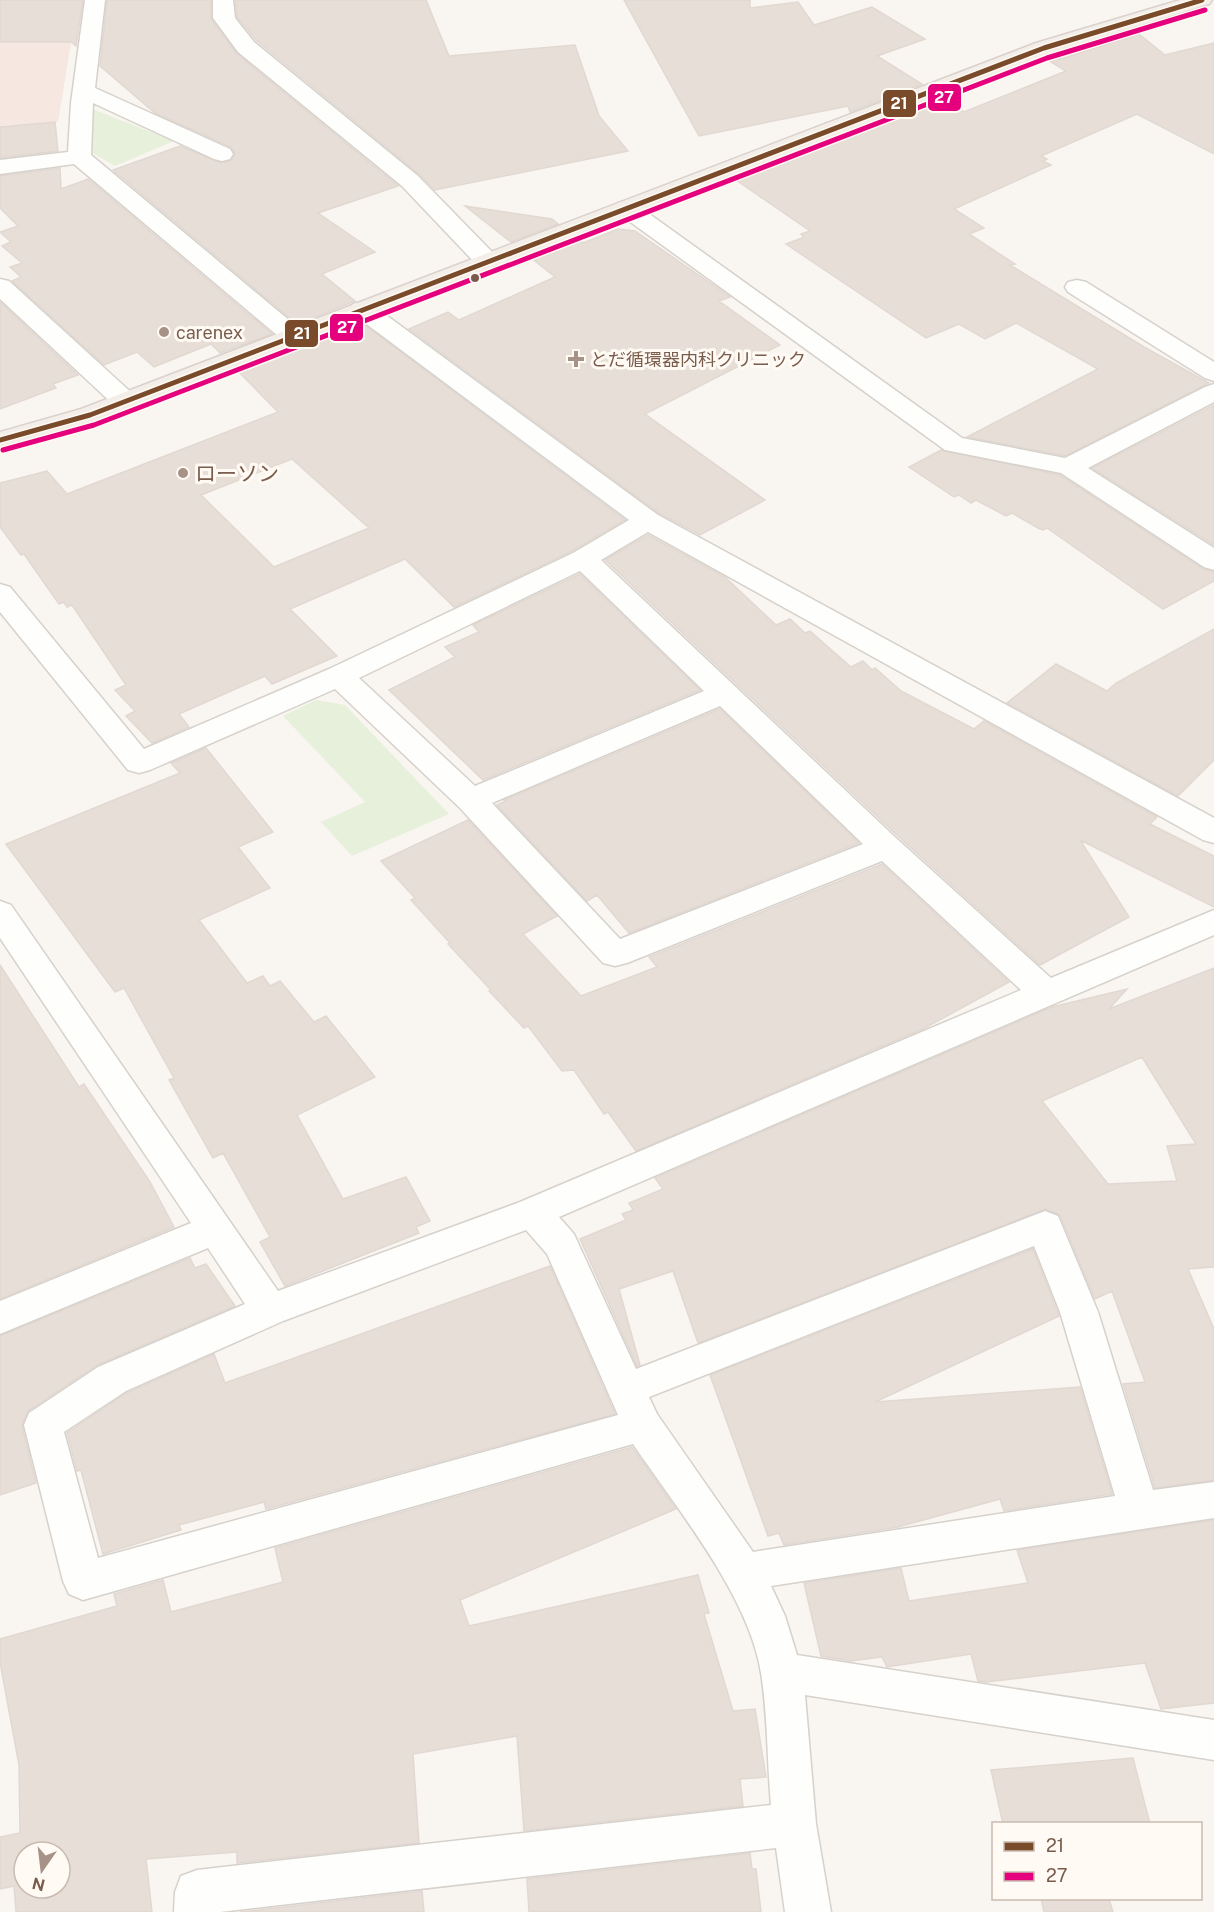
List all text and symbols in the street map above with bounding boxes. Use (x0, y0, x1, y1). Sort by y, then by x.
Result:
line badge: 27 (927, 83, 962, 112)
text: 27 (934, 88, 954, 107)
line badge: 21 (882, 89, 917, 118)
text: 21 (890, 94, 908, 113)
unlabelled marker (469, 272, 481, 284)
line badge: 27 (329, 313, 364, 342)
text: 27 (337, 318, 357, 337)
line badge: 21 (284, 319, 319, 348)
place label: carenex (176, 322, 243, 343)
text: 21 (293, 324, 311, 343)
marker: carenex (157, 325, 171, 339)
place label: とだ循環器内科クリニック (590, 349, 806, 370)
marker: とだ循環器内科クリニック (567, 350, 585, 368)
place label: ローソン (195, 461, 279, 486)
marker: ローソン (176, 466, 190, 480)
legend (992, 1822, 1202, 1900)
text: 21 (1046, 1835, 1064, 1856)
north arrow (12, 1840, 72, 1900)
text: 27 (1046, 1865, 1068, 1886)
text: N (30, 1873, 47, 1895)

